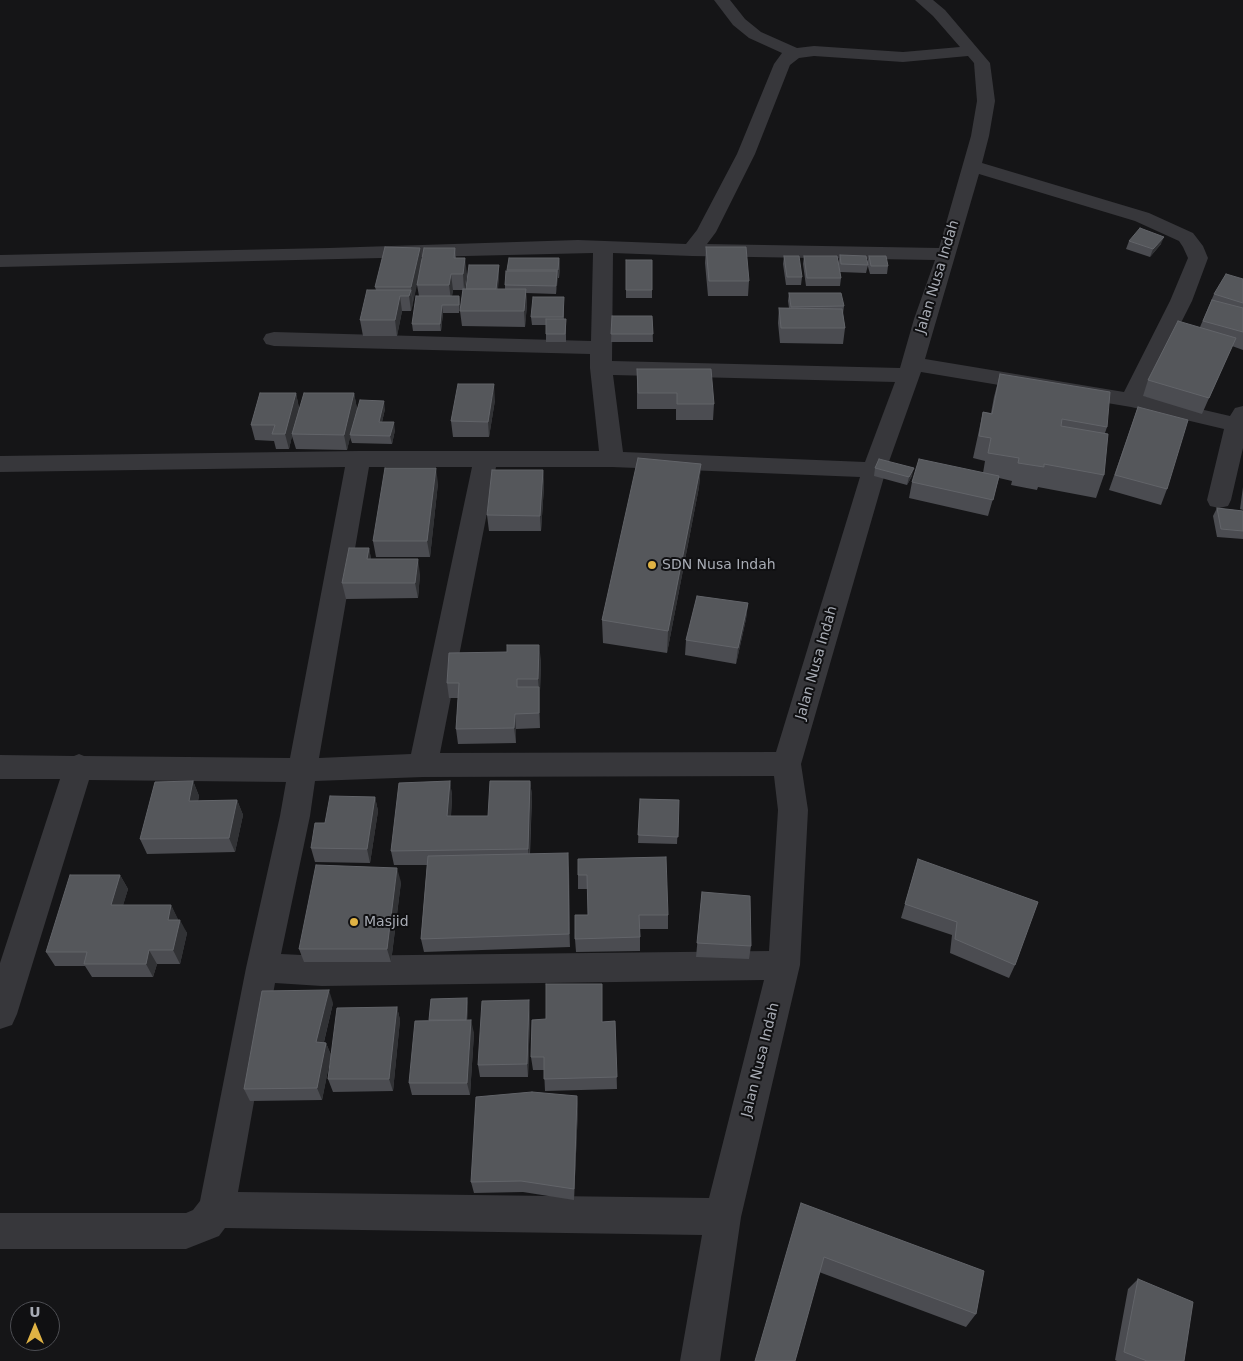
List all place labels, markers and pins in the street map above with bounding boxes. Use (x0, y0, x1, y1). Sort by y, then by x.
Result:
place label: SDN Nusa Indah (662, 557, 776, 573)
marker: SDN Nusa Indah (646, 559, 658, 571)
place label: Masjid (364, 914, 409, 930)
marker: Masjid (348, 916, 360, 928)

